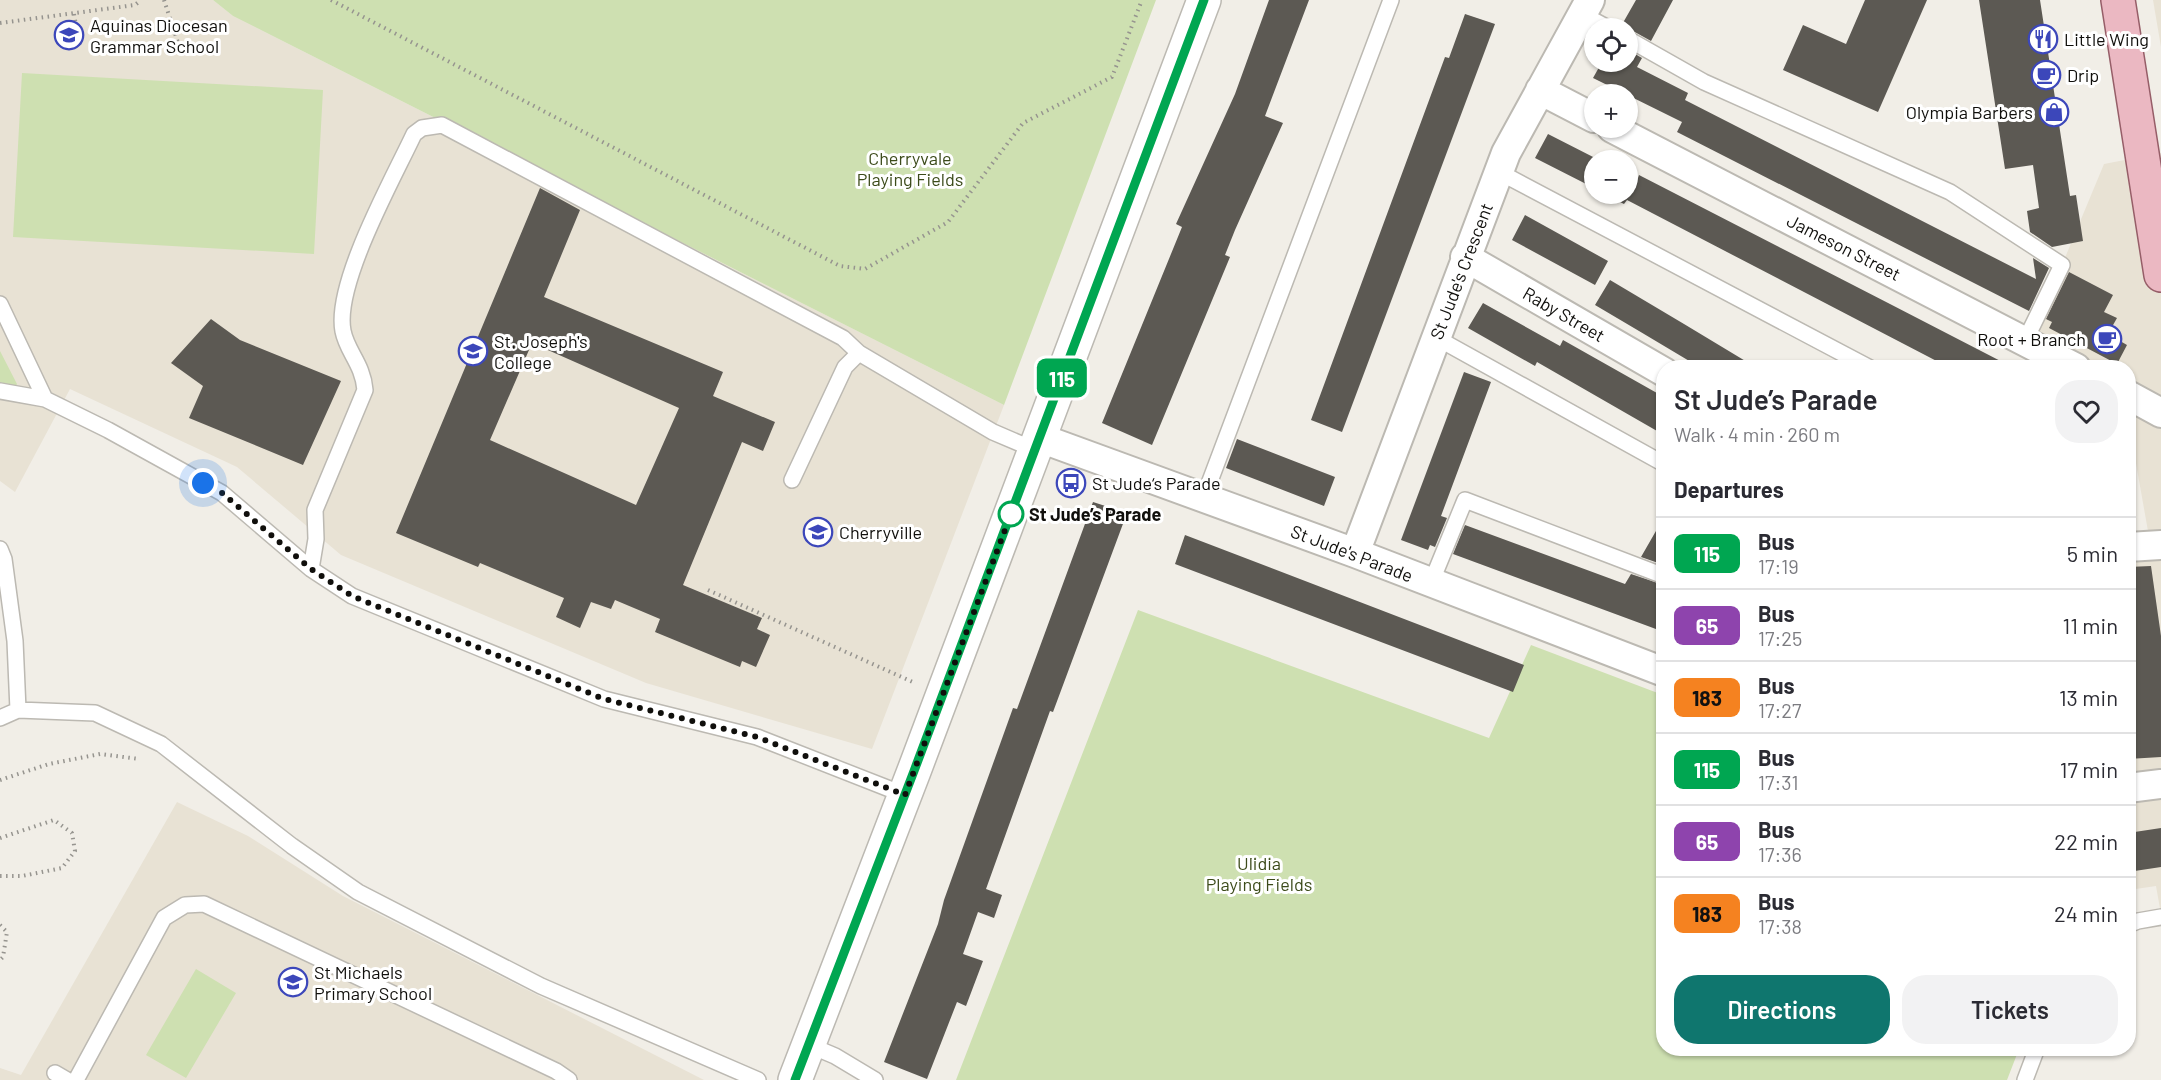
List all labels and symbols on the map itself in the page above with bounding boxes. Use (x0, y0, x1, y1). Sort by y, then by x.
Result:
place label: Aquinas Diocesan Grammar School (90, 14, 228, 57)
school or university icon: Aquinas Diocesan Grammar School (53, 19, 85, 51)
restaurant icon: Little Wing (2027, 23, 2059, 55)
place label: Little Wing (2064, 28, 2149, 50)
cafe icon: Drip (2030, 59, 2062, 91)
place label: Drip (2067, 64, 2099, 86)
shop icon: Olympia Barbers (2038, 96, 2070, 128)
place label: Olympia Barbers (1906, 101, 2033, 123)
park label: Cherryvale Playing Fields (857, 147, 963, 190)
street label: St Jude's Crescent (1425, 200, 1497, 342)
street label: Jameson Street (1783, 209, 1905, 285)
street label: Raby Street (1519, 282, 1609, 346)
cafe icon: Root + Branch (2091, 323, 2123, 355)
place label: Root + Branch (1977, 328, 2086, 350)
place label: St. Joseph's College (494, 330, 588, 373)
school or university icon: St. Joseph's College (457, 335, 489, 367)
line badge: 115 (1028, 358, 1096, 398)
bus stop icon: St Jude‘s Parade (1055, 467, 1087, 499)
your location (188, 468, 218, 498)
place label: St Jude‘s Parade (1092, 472, 1221, 494)
marker: St Jude’s Parade (998, 501, 1024, 527)
place label: St Jude’s Parade (1029, 503, 1161, 525)
school or university icon: Cherryville (802, 516, 834, 548)
street label: St Jude's Parade (1288, 520, 1416, 586)
place label: Cherryville (839, 521, 922, 543)
park label: Ulidia Playing Fields (1206, 852, 1312, 895)
place label: St Michaels Primary School (314, 961, 432, 1004)
school or university icon: St Michaels Primary School (277, 966, 309, 998)

